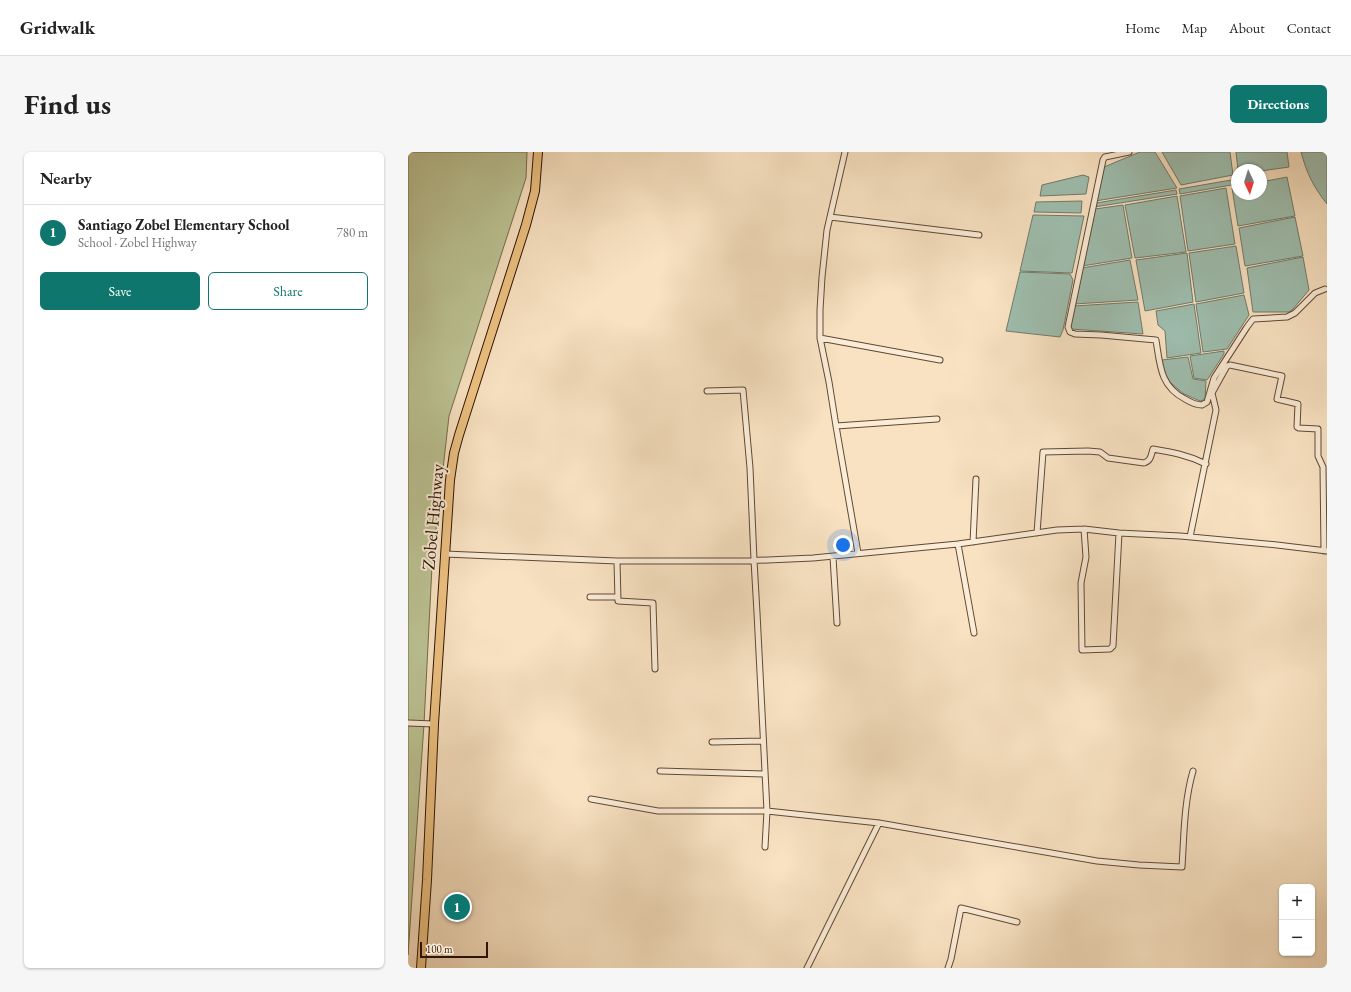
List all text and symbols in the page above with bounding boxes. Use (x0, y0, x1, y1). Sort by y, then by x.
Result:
text: Gridwalk (20, 15, 95, 40)
text: Home (1125, 19, 1160, 37)
text: Map (1182, 19, 1207, 37)
text: About (1229, 19, 1265, 37)
text: Contact (1287, 19, 1331, 37)
button: Directions (1230, 85, 1327, 123)
text: Find us (24, 86, 111, 122)
north arrow (1231, 164, 1267, 200)
text: Nearby (40, 167, 92, 189)
text: Santiago Zobel Elementary School (78, 215, 290, 234)
text: 1 (50, 224, 56, 241)
text: 780 m (337, 224, 368, 241)
text: School · Zobel Highway (78, 234, 197, 251)
button: Save (40, 272, 200, 310)
button: Share (208, 272, 368, 310)
street label: Zobel Highway (416, 463, 449, 571)
your location (833, 535, 853, 555)
map controls (1279, 884, 1315, 956)
button: + (1279, 884, 1315, 920)
pin: 1 (444, 892, 470, 922)
button: − (1279, 920, 1315, 956)
scale bar (420, 940, 488, 959)
text: 100 m (426, 942, 453, 956)

